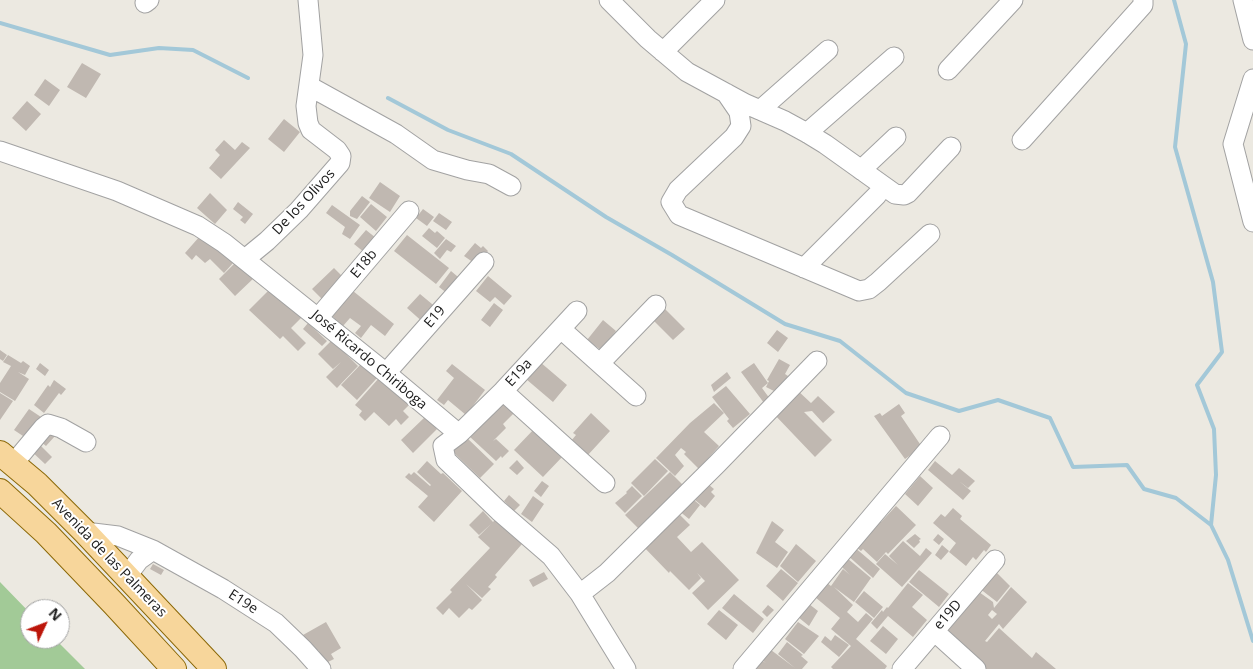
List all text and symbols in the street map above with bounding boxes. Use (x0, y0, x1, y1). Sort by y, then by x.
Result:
street label: De los Olivos (269, 166, 339, 238)
street label: E18b (347, 246, 381, 282)
street label: E19 (421, 303, 449, 331)
street label: José Ricardo Chiriboga (308, 307, 430, 413)
street label: E19a (502, 356, 536, 390)
street label: Avenida de las Palmeras (48, 495, 170, 621)
street label: E19e (225, 586, 261, 618)
street label: e19D (930, 597, 966, 633)
north arrow (20, 599, 70, 649)
text: N (45, 603, 66, 625)

